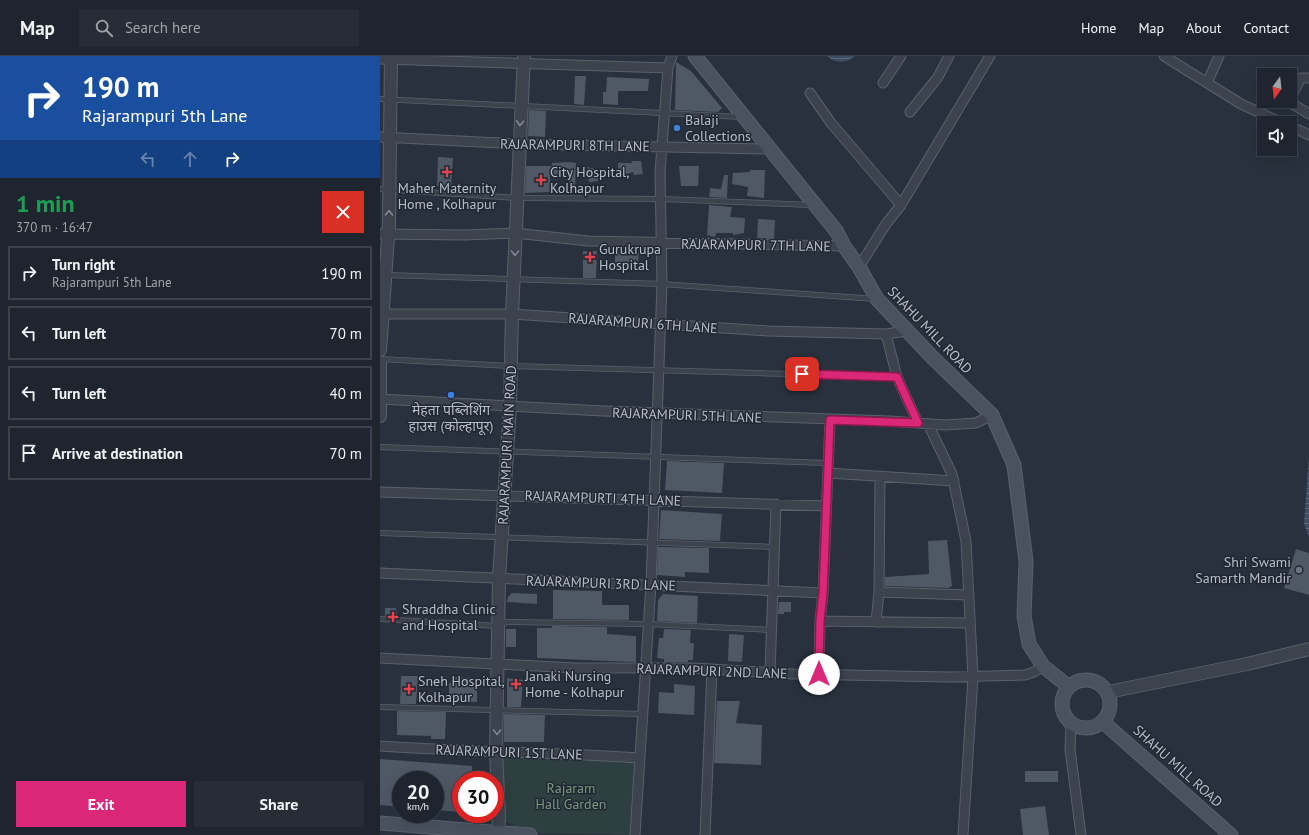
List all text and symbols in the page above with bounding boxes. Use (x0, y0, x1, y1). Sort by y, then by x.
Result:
search box (79, 10, 359, 46)
text: Map (20, 16, 55, 40)
icon: search (93, 17, 115, 39)
text: Search here (125, 18, 201, 37)
text: Home (1081, 19, 1116, 37)
text: Map (1138, 19, 1164, 37)
text: About (1186, 19, 1222, 37)
text: Contact (1244, 19, 1289, 37)
text: 190 m (82, 68, 159, 105)
north arrow (1257, 68, 1297, 108)
map controls (1257, 68, 1297, 156)
icon: right (16, 72, 68, 124)
text: Rajarampuri 5th Lane (82, 104, 247, 127)
place label: Balaji Collections (685, 111, 751, 145)
button: sound (1257, 116, 1297, 156)
one-way arrow (516, 120, 525, 126)
marker: Balaji Collections (672, 123, 682, 133)
street label: RAJARAMPURI 8TH LANE (500, 135, 650, 155)
icon: left (137, 148, 159, 170)
icon: ahead (179, 148, 201, 170)
icon: right (221, 148, 243, 170)
place label: City Hospital, Kolhapur (550, 163, 629, 197)
marker: Maher Maternity Home , Kolhapur (441, 166, 453, 178)
marker: City Hospital, Kolhapur (535, 174, 547, 186)
place label: Maher Maternity Home , Kolhapur (398, 179, 497, 213)
text: 1 min (16, 188, 75, 219)
button: close (322, 191, 364, 233)
one-way arrow (385, 210, 393, 216)
text: 370 m · 16:47 (16, 219, 93, 236)
street label: RAJARAMPURI 7TH LANE (681, 235, 831, 255)
place label: Gurukrupa Hospital (599, 240, 661, 274)
one-way arrow (511, 250, 519, 256)
marker: Gurukrupa Hospital (584, 251, 596, 263)
text: Turn right (52, 255, 115, 274)
icon: right (18, 262, 40, 284)
text: 190 m (321, 264, 362, 283)
text: Rajarampuri 5th Lane (52, 274, 172, 291)
street label: SHAHU MILL ROAD (884, 283, 976, 377)
street label: RAJARAMPURI 6TH LANE (568, 309, 718, 337)
icon: left (18, 322, 40, 344)
text: Turn left (52, 324, 106, 343)
text: 70 m (329, 324, 362, 343)
pin (785, 357, 819, 391)
icon: arrive (791, 363, 813, 385)
street label: RAJARAMPURI MAIN ROAD (494, 365, 520, 525)
icon: left (18, 382, 40, 404)
text: Turn left (52, 384, 106, 403)
text: 40 m (329, 384, 362, 403)
marker: मेहता पब्लिशिंग हाउस (कोल्हापूर) (446, 390, 456, 400)
place label: मेहता पब्लिशिंग हाउस (कोल्हापूर) (409, 401, 494, 436)
street label: RAJARAMPURI 5TH LANE (612, 403, 762, 427)
icon: arrive (18, 442, 40, 464)
text: Arrive at destination (52, 444, 183, 463)
text: 70 m (329, 444, 362, 463)
street label: RAJARAMPURTI 4TH LANE (524, 486, 682, 510)
place label: Shri Swami Samarth Mandir (1195, 553, 1291, 587)
marker: Shri Swami Samarth Mandir (1294, 565, 1304, 575)
street label: RAJARAMPURI 3RD LANE (526, 571, 676, 595)
place label: Shraddha Clinic and Hospital (402, 600, 496, 634)
marker: Shraddha Clinic and Hospital (387, 611, 399, 623)
position arrow (798, 653, 840, 695)
street label: RAJARAMPURI 2ND LANE (636, 659, 788, 683)
place label: Janaki Nursing Home - Kolhapur (524, 667, 625, 701)
place label: Sneh Hospital, Kolhapur (418, 672, 505, 706)
marker: Janaki Nursing Home - Kolhapur (510, 678, 522, 690)
marker: Sneh Hospital, Kolhapur (403, 683, 415, 695)
street label: SHAHU MILL ROAD (1129, 721, 1227, 811)
one-way arrow (492, 729, 501, 735)
street label: RAJARAMPURI 1ST LANE (435, 740, 583, 764)
speed limit sign: 30 (452, 771, 504, 823)
text: 20 (407, 779, 429, 805)
park label: Rajaram Hall Garden (536, 779, 606, 813)
button: Exit (16, 781, 186, 827)
button: Share (194, 781, 364, 827)
text: km/h (407, 800, 429, 813)

